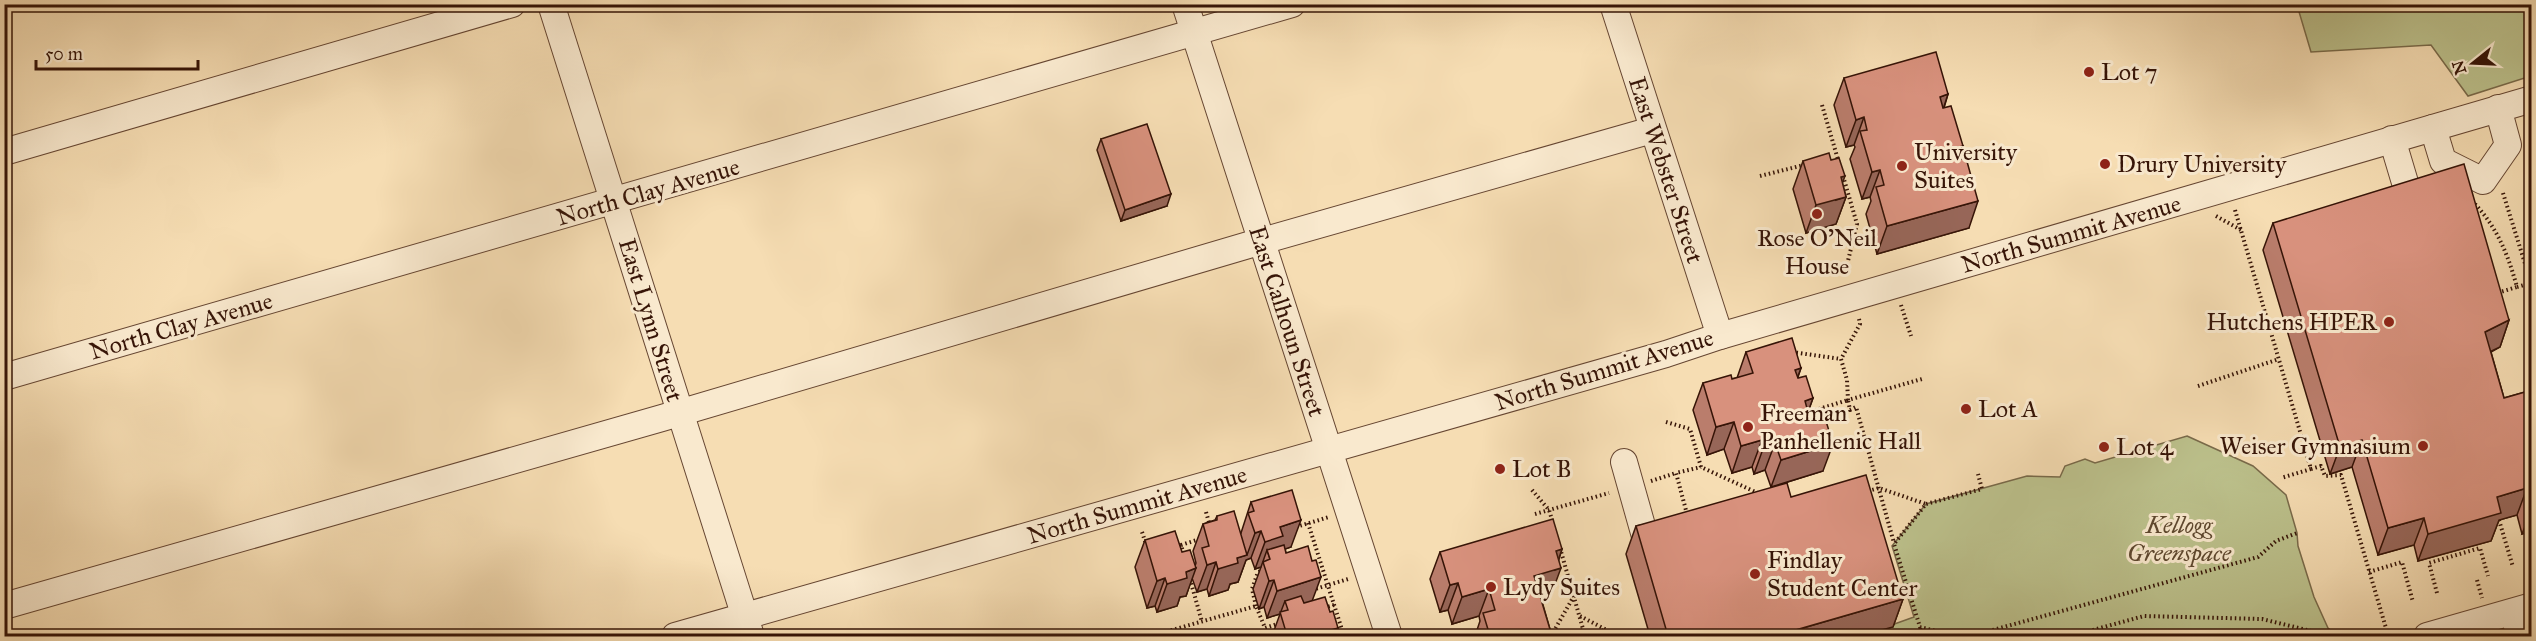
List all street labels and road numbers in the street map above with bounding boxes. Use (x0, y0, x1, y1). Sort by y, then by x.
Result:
street label: East Webster Street (1622, 73, 1710, 267)
street label: North Clay Avenue (553, 151, 743, 233)
street label: North Summit Avenue (1958, 188, 2184, 280)
street label: East Calhoun Street (1242, 222, 1332, 421)
street label: East Lynn Street (612, 235, 690, 406)
street label: North Clay Avenue (86, 285, 276, 367)
street label: North Summit Avenue (1491, 322, 1717, 418)
street label: North Summit Avenue (1024, 459, 1250, 551)

